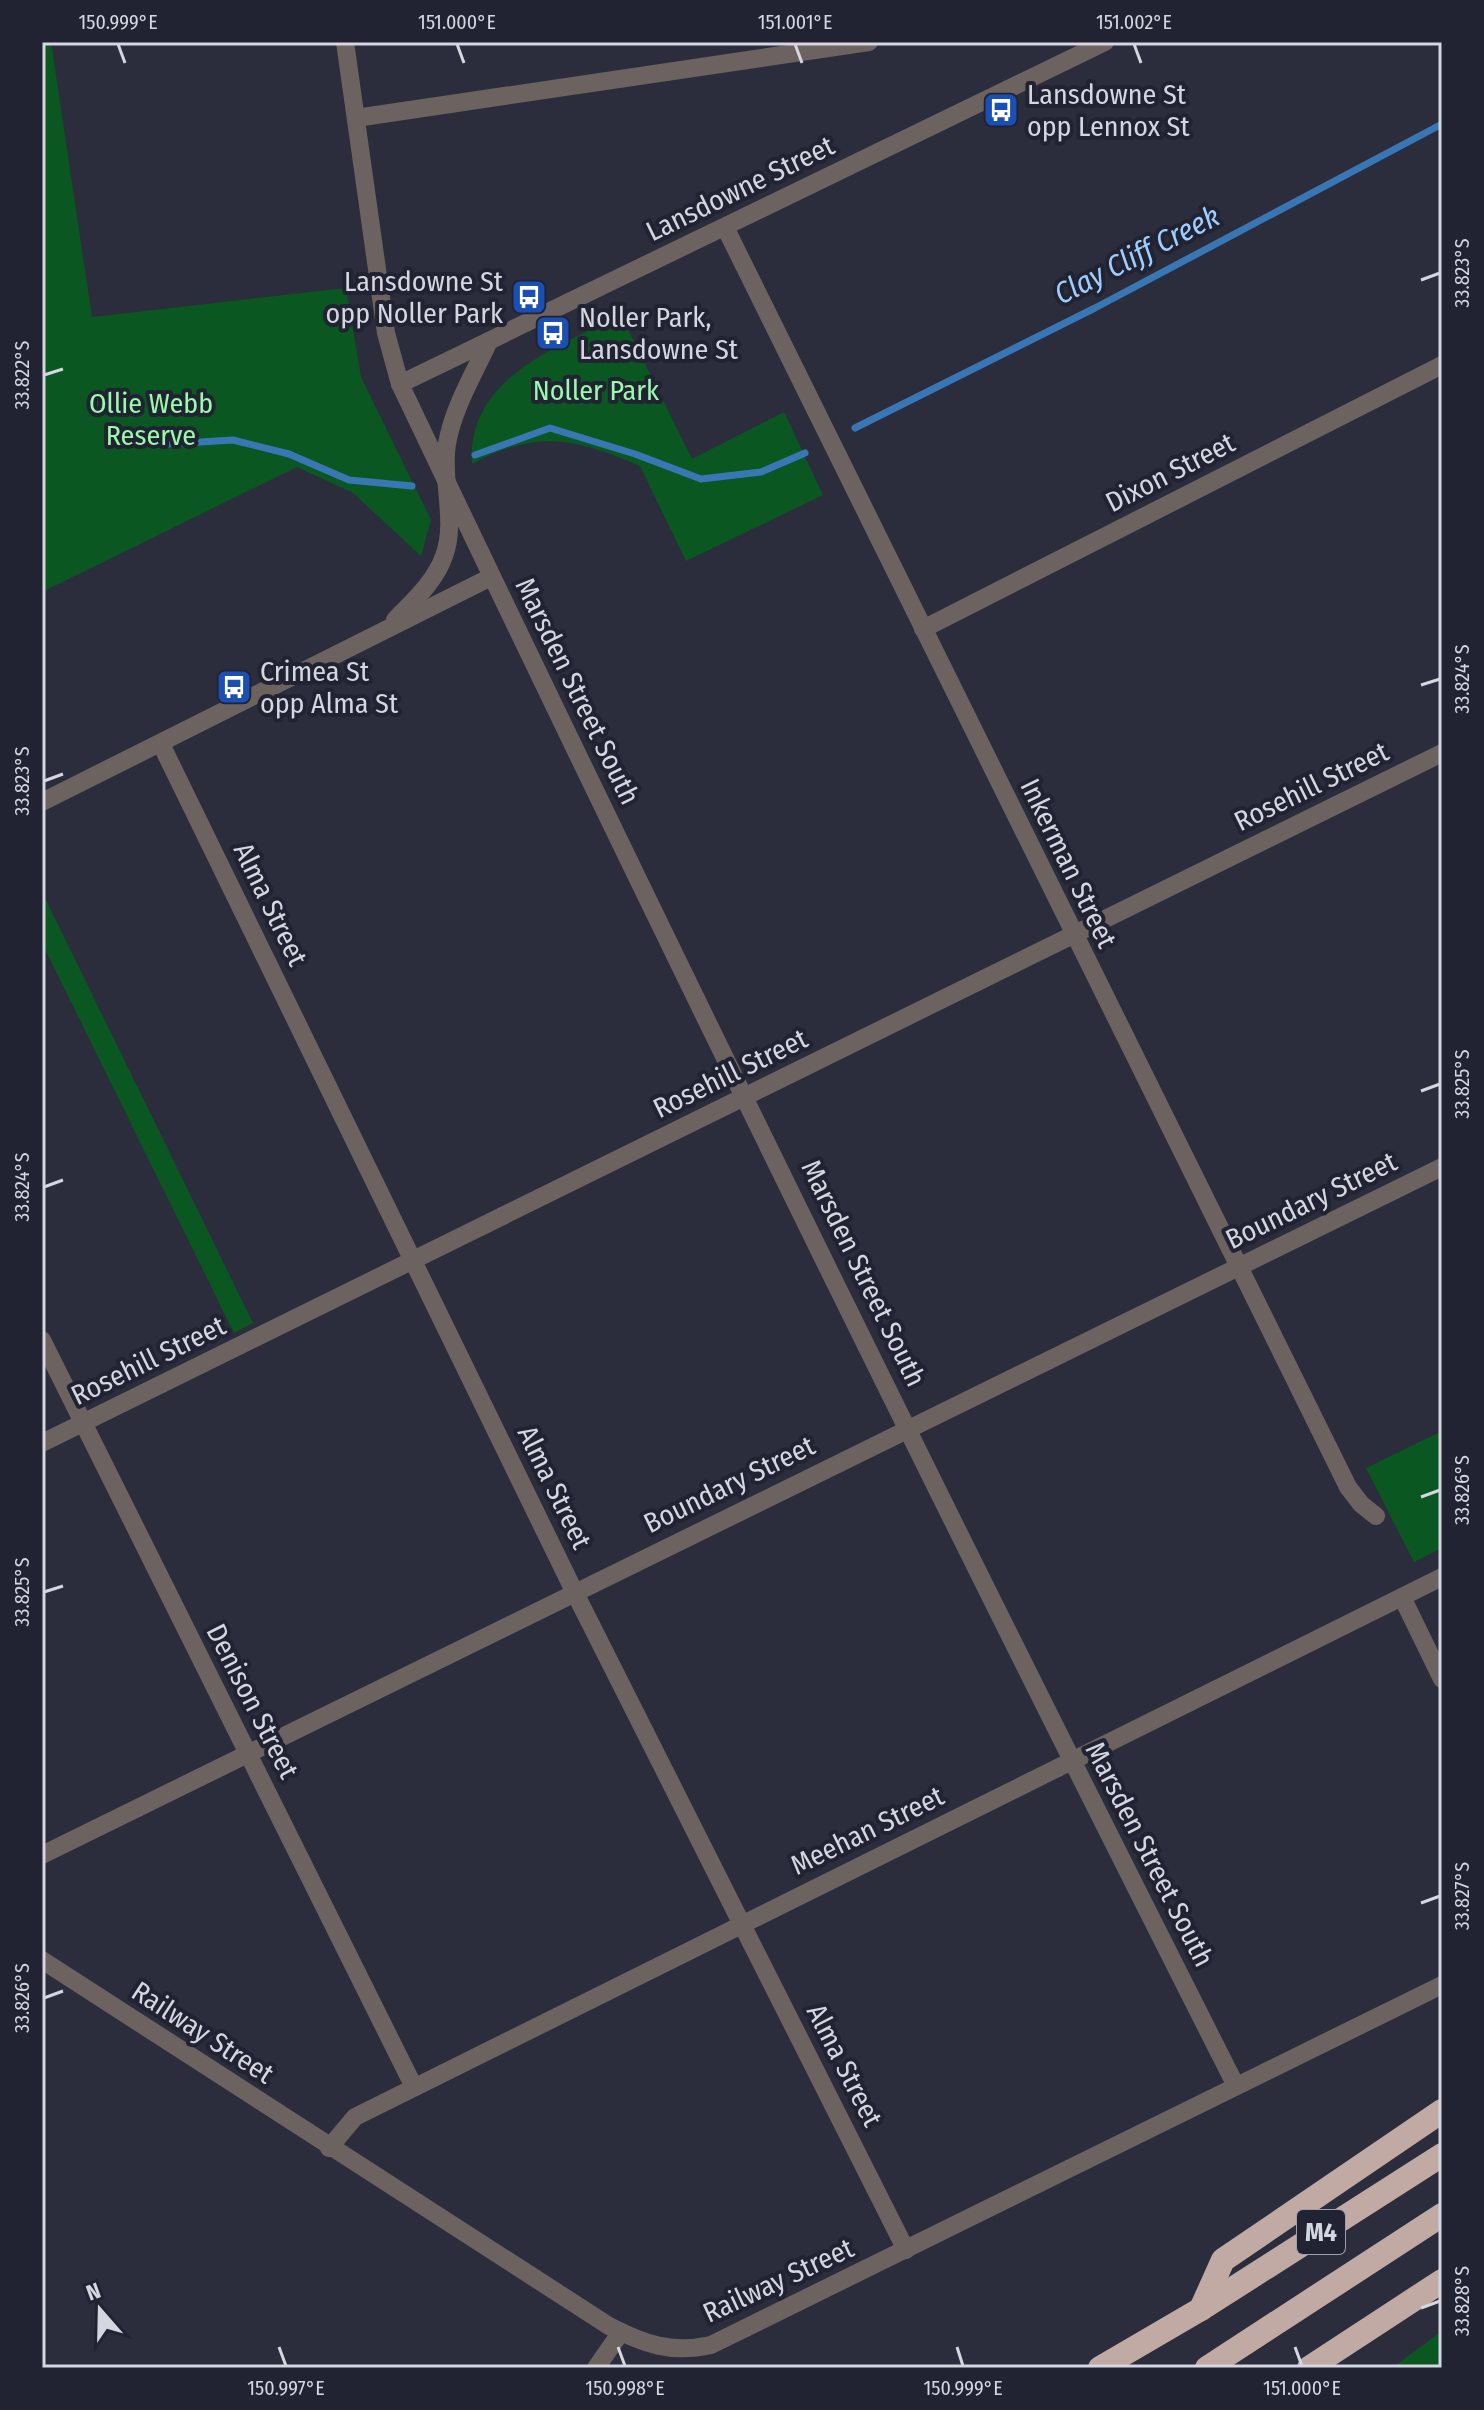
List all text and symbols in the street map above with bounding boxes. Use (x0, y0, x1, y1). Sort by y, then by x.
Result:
text: 150.999°E (78, 10, 158, 34)
text: 151.000°E (418, 10, 496, 34)
text: 151.001°E (758, 10, 832, 34)
text: 151.002°E (1096, 10, 1172, 34)
place label: Lansdowne St opp Lennox St (1027, 78, 1190, 143)
bus stop icon: Lansdowne St opp Lennox St (982, 91, 1020, 129)
street label: Lansdowne Street (641, 128, 840, 248)
water label: Clay Cliff Creek (1048, 198, 1226, 312)
text: 33.823°S (1450, 238, 1474, 308)
place label: Lansdowne St opp Noller Park (326, 265, 504, 330)
bus stop icon: Lansdowne St opp Noller Park (510, 278, 548, 316)
place label: Noller Park, Lansdowne St (579, 301, 739, 366)
bus stop icon: Noller Park, Lansdowne St (534, 314, 572, 352)
text: 33.822°S (10, 340, 34, 410)
park label: Noller Park (533, 374, 660, 407)
park label: Ollie Webb Reserve (89, 387, 213, 452)
street label: Dixon Street (1100, 426, 1241, 519)
street label: Marsden Street South (508, 573, 647, 810)
text: 33.824°S (1450, 644, 1474, 714)
place label: Crimea St opp Alma St (260, 655, 399, 720)
bus stop icon: Crimea St opp Alma St (215, 668, 253, 706)
street label: Rosehill Street (1229, 735, 1394, 838)
text: 33.823°S (10, 746, 34, 816)
street label: Inkerman Street (1013, 773, 1124, 954)
street label: Alma Street (227, 837, 315, 972)
street label: Rosehill Street (648, 1022, 813, 1125)
text: 33.825°S (1450, 1049, 1474, 1119)
street label: Boundary Street (1220, 1145, 1403, 1256)
text: 33.824°S (10, 1152, 34, 1222)
street label: Marsden Street South (794, 1155, 933, 1392)
street label: Rosehill Street (66, 1309, 231, 1412)
street label: Alma Street (511, 1420, 599, 1555)
street label: Boundary Street (638, 1429, 821, 1540)
text: 33.826°S (1450, 1455, 1474, 1525)
text: 33.825°S (10, 1557, 34, 1627)
street label: Denison Street (200, 1619, 306, 1785)
street label: Marsden Street South (1079, 1736, 1220, 1972)
street label: Meehan Street (785, 1779, 950, 1882)
text: 33.827°S (1450, 1862, 1474, 1930)
text: 33.826°S (10, 1963, 34, 2033)
street label: Railway Street (126, 1974, 280, 2091)
street label: Alma Street (800, 1999, 890, 2133)
road number: M4 (1297, 2210, 1345, 2254)
street label: Railway Street (698, 2231, 860, 2330)
text: 33.828°S (1450, 2266, 1474, 2336)
north arrow (60, 2270, 140, 2350)
text: N (83, 2277, 104, 2307)
text: 150.997°E (247, 2376, 325, 2400)
text: 150.998°E (585, 2376, 665, 2400)
text: 150.999°E (923, 2376, 1003, 2400)
text: 151.000°E (1263, 2376, 1341, 2400)

